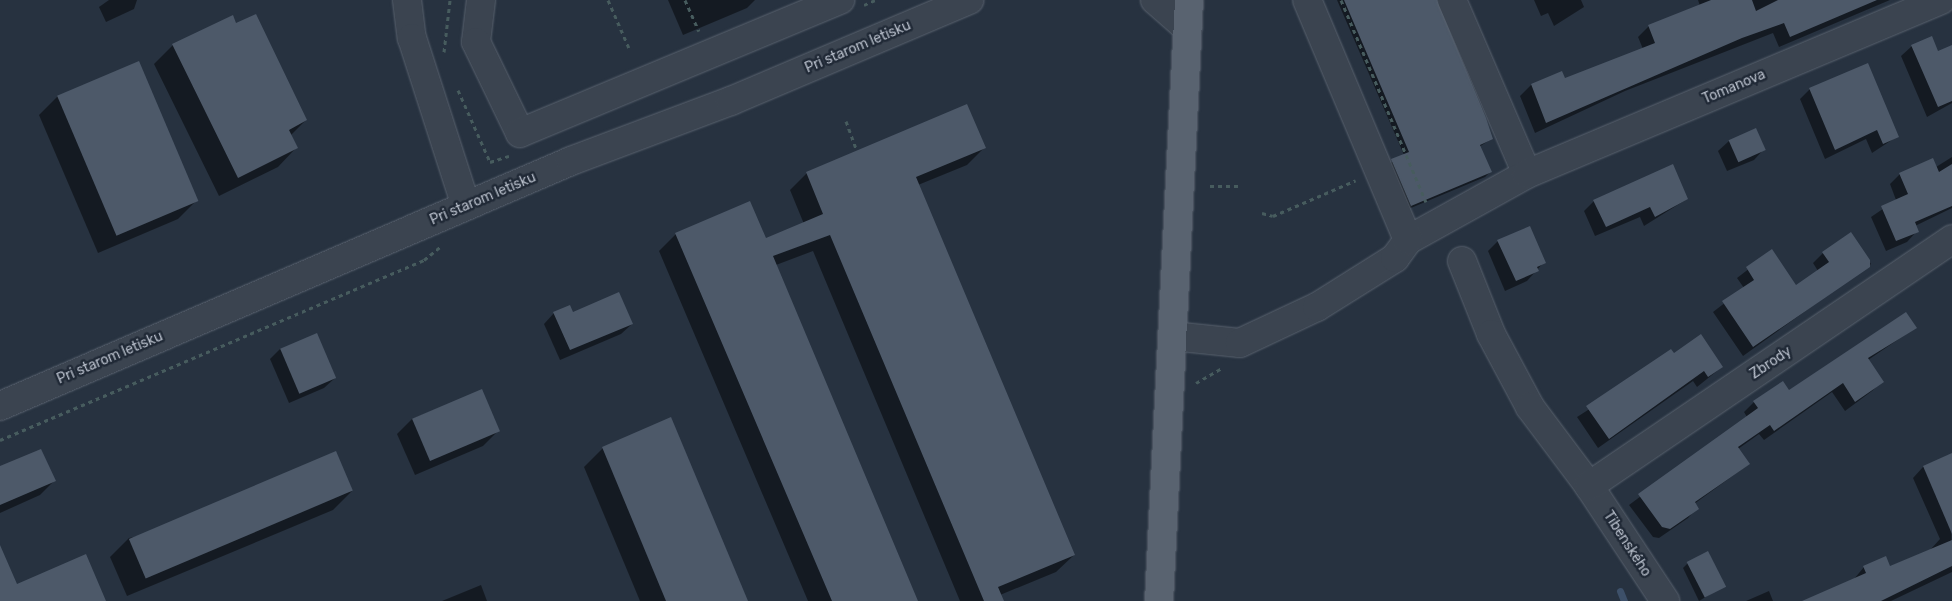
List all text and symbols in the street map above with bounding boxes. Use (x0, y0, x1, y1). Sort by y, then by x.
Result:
street label: Pri starom letisku (803, 17, 913, 77)
street label: Tomanova (1700, 66, 1768, 108)
street label: Pri starom letisku (428, 169, 538, 229)
street label: Pri starom letisku (55, 328, 165, 388)
street label: Zbrody (1747, 343, 1795, 383)
street label: Tibenského (1600, 508, 1654, 580)

